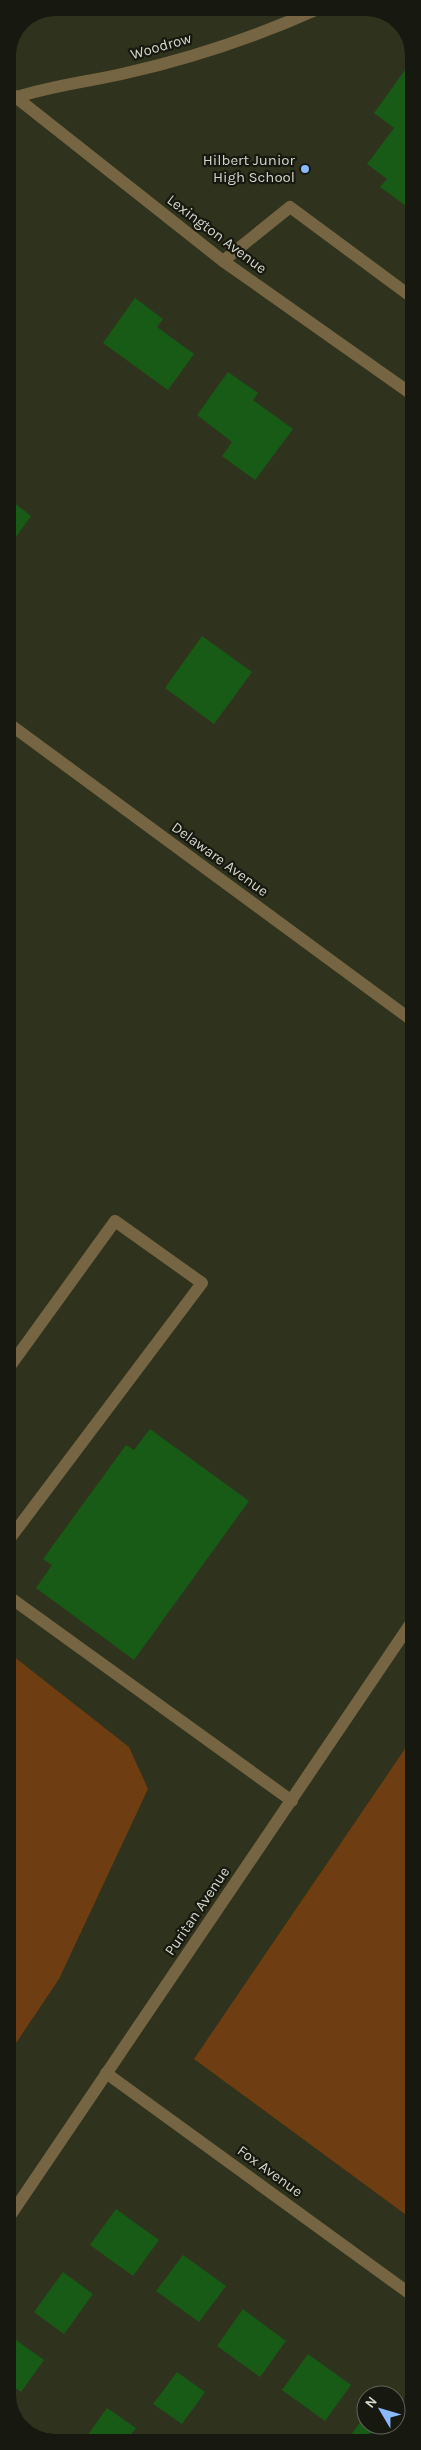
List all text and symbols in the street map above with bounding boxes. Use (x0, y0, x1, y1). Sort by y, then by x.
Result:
street label: Woodrow (128, 29, 194, 63)
place label: Hilbert Junior High School (203, 151, 296, 186)
marker: Hilbert Junior High School (299, 163, 311, 175)
street label: Lexington Avenue (164, 191, 270, 277)
street label: Delaware Avenue (168, 818, 272, 900)
street label: Puritan Avenue (161, 1863, 233, 1959)
street label: Fox Avenue (234, 2141, 306, 2201)
north arrow (356, 2385, 406, 2435)
text: N (361, 2393, 381, 2411)

